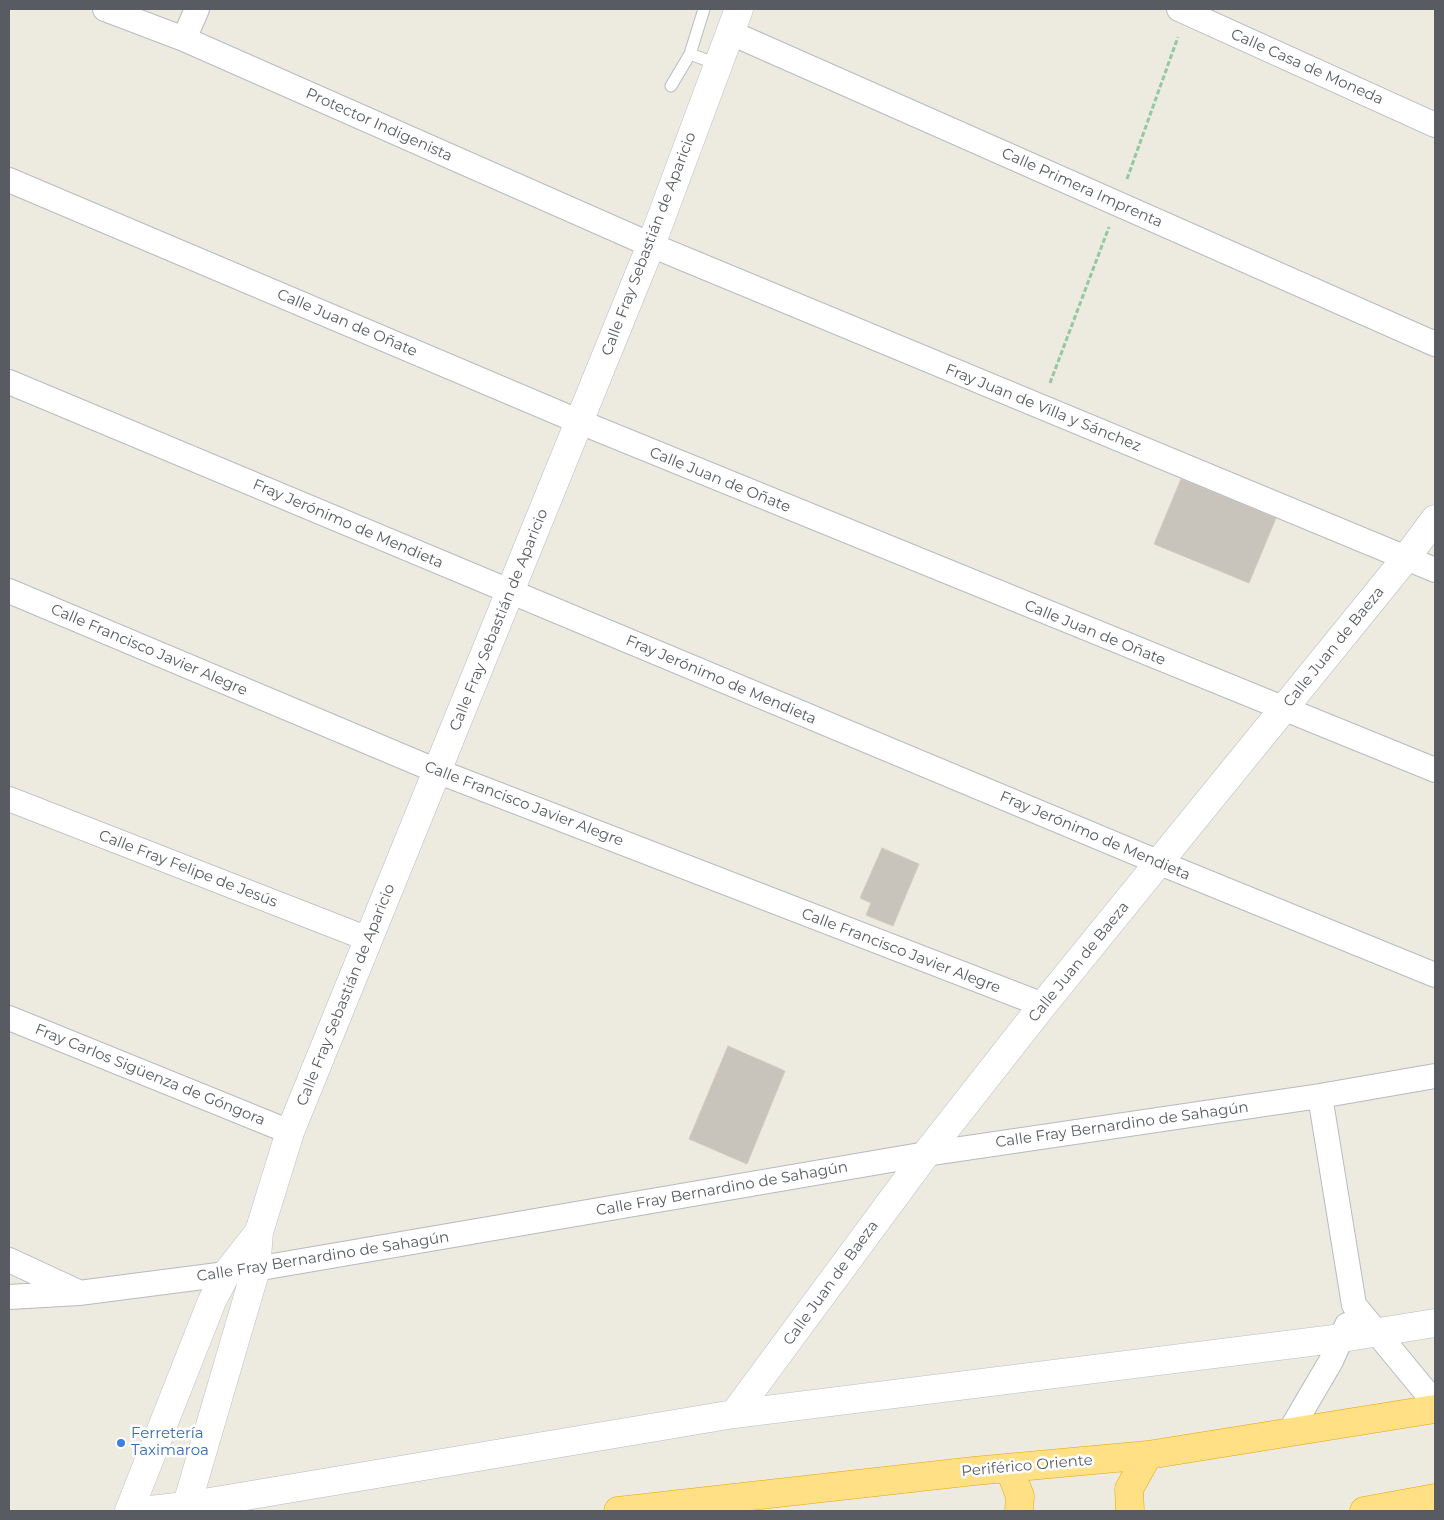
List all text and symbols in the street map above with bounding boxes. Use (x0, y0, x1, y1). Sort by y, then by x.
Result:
street label: Calle Casa de Moneda (1228, 25, 1386, 109)
street label: Protector Indigenista (303, 85, 455, 165)
street label: Calle Fray Sebastián de Aparicio (598, 130, 700, 358)
street label: Calle Primera Imprenta (999, 144, 1165, 232)
street label: Calle Juan de Oñate (274, 285, 420, 361)
street label: Fray Juan de Villa y Sánchez (942, 360, 1144, 456)
street label: Calle Juan de Oñate (647, 443, 793, 517)
street label: Fray Jerónimo de Mendieta (250, 476, 446, 572)
street label: Calle Fray Sebastián de Aparicio (446, 506, 552, 734)
street label: Calle Juan de Baeza (1280, 583, 1388, 711)
street label: Calle Juan de Oñate (1022, 596, 1168, 670)
street label: Calle Francisco Javier Alegre (48, 600, 250, 700)
street label: Fray Jerónimo de Mendieta (623, 632, 819, 728)
street label: Calle Francisco Javier Alegre (422, 758, 626, 850)
street label: Fray Jerónimo de Mendieta (997, 788, 1193, 884)
street label: Calle Fray Felipe de Jesús (96, 827, 280, 911)
street label: Calle Fray Sebastián de Aparicio (293, 881, 399, 1109)
street label: Calle Juan de Baeza (1025, 898, 1133, 1026)
street label: Calle Francisco Javier Alegre (799, 905, 1003, 997)
street label: Fray Carlos Sigüenza de Góngora (32, 1020, 268, 1130)
street label: Calle Fray Bernardino de Sahagún (994, 1098, 1250, 1152)
street label: Calle Fray Bernardino de Sahagún (595, 1158, 849, 1220)
street label: Calle Juan de Baeza (780, 1217, 882, 1349)
street label: Calle Fray Bernardino de Sahagún (196, 1228, 450, 1286)
place label: Ferretería Taximaroa (131, 1425, 209, 1460)
marker: Ferretería Taximaroa (115, 1437, 127, 1449)
street label: Periférico Oriente (961, 1451, 1093, 1481)

